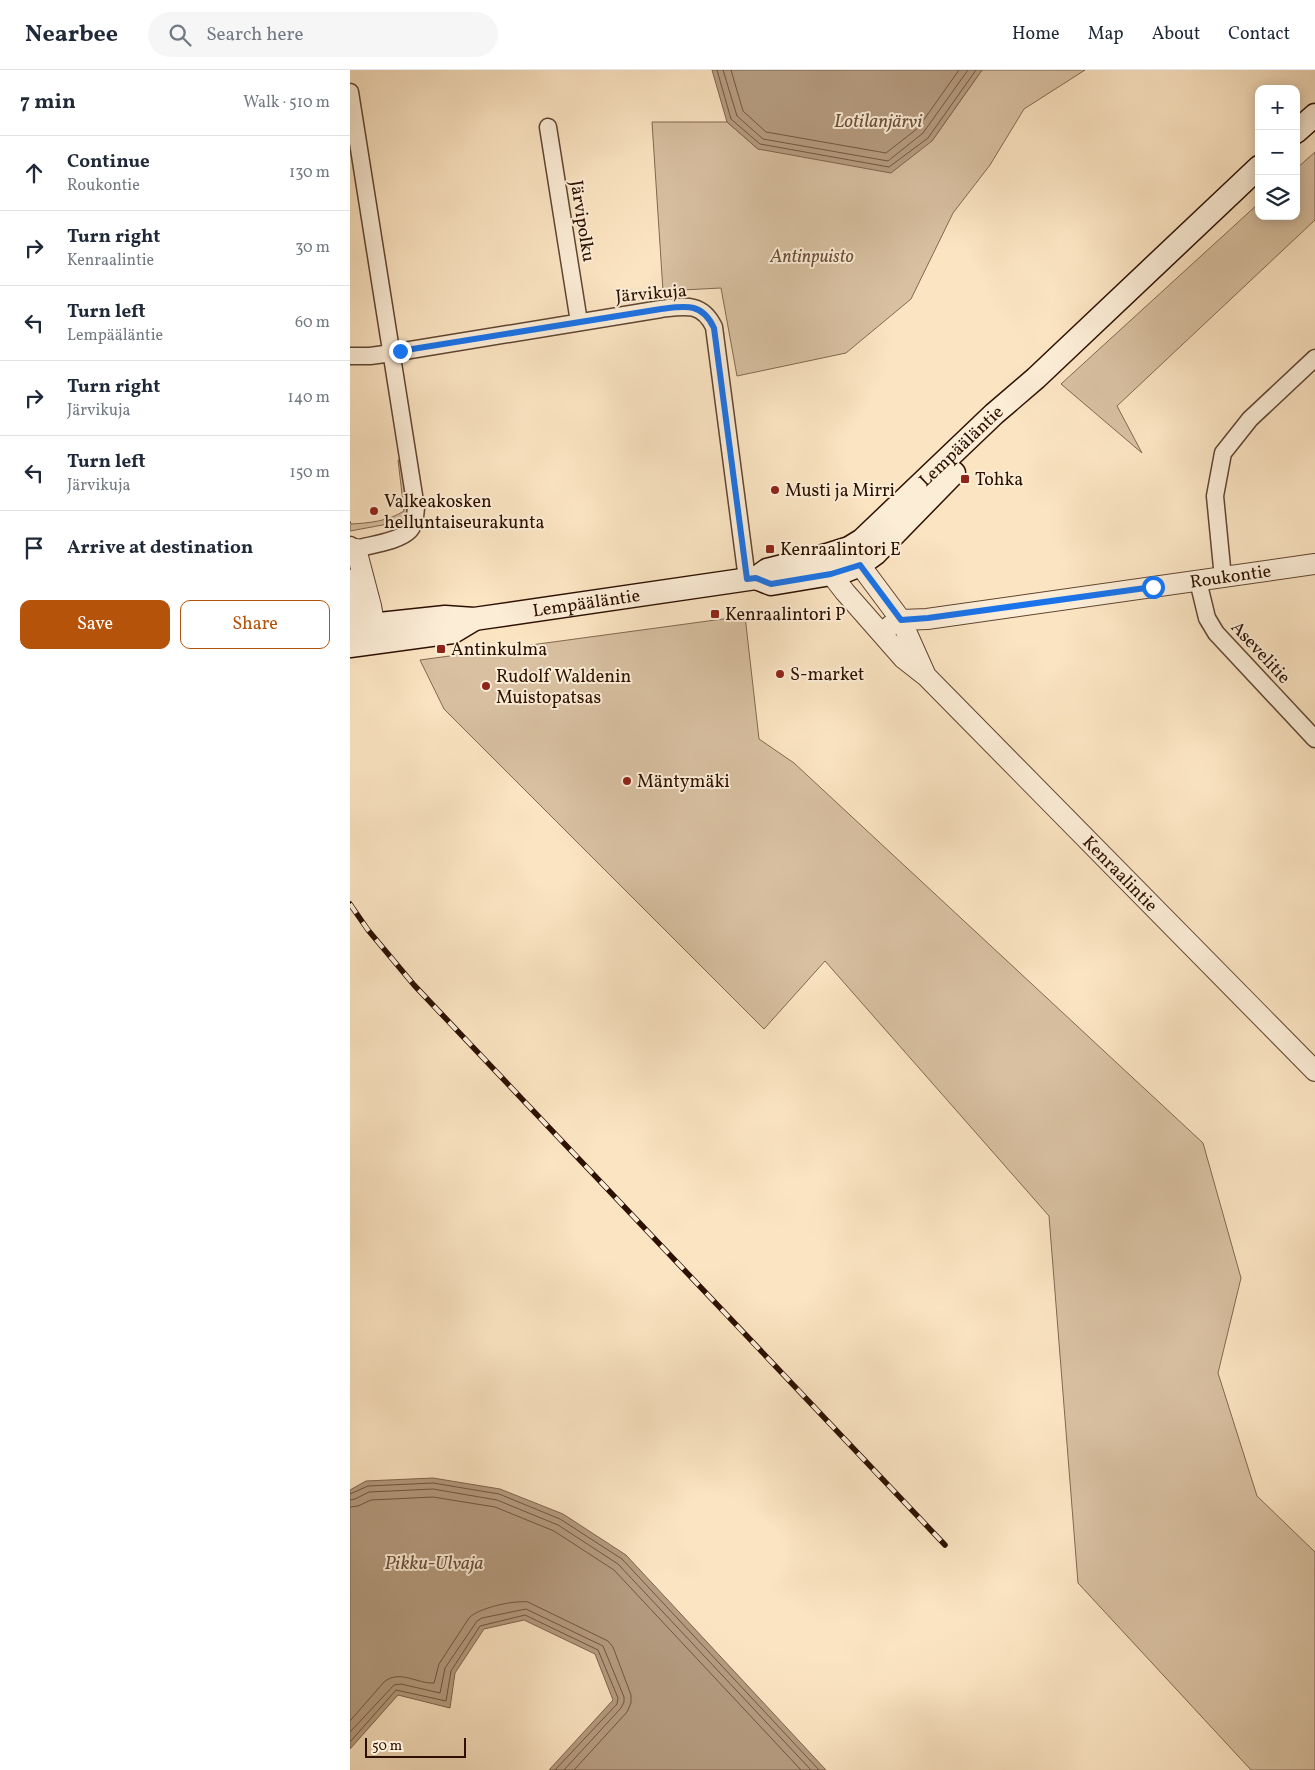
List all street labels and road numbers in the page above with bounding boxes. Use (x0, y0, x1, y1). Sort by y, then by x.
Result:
street label: Järvipolku (563, 179, 600, 264)
street label: Järvikuja (614, 279, 688, 310)
street label: Lempääläntie (914, 400, 1009, 493)
street label: Roukontie (1188, 559, 1273, 596)
street label: Lempääläntie (531, 584, 642, 624)
street label: Asevelitie (1224, 616, 1296, 690)
street label: Kenraalintie (1076, 831, 1163, 918)

